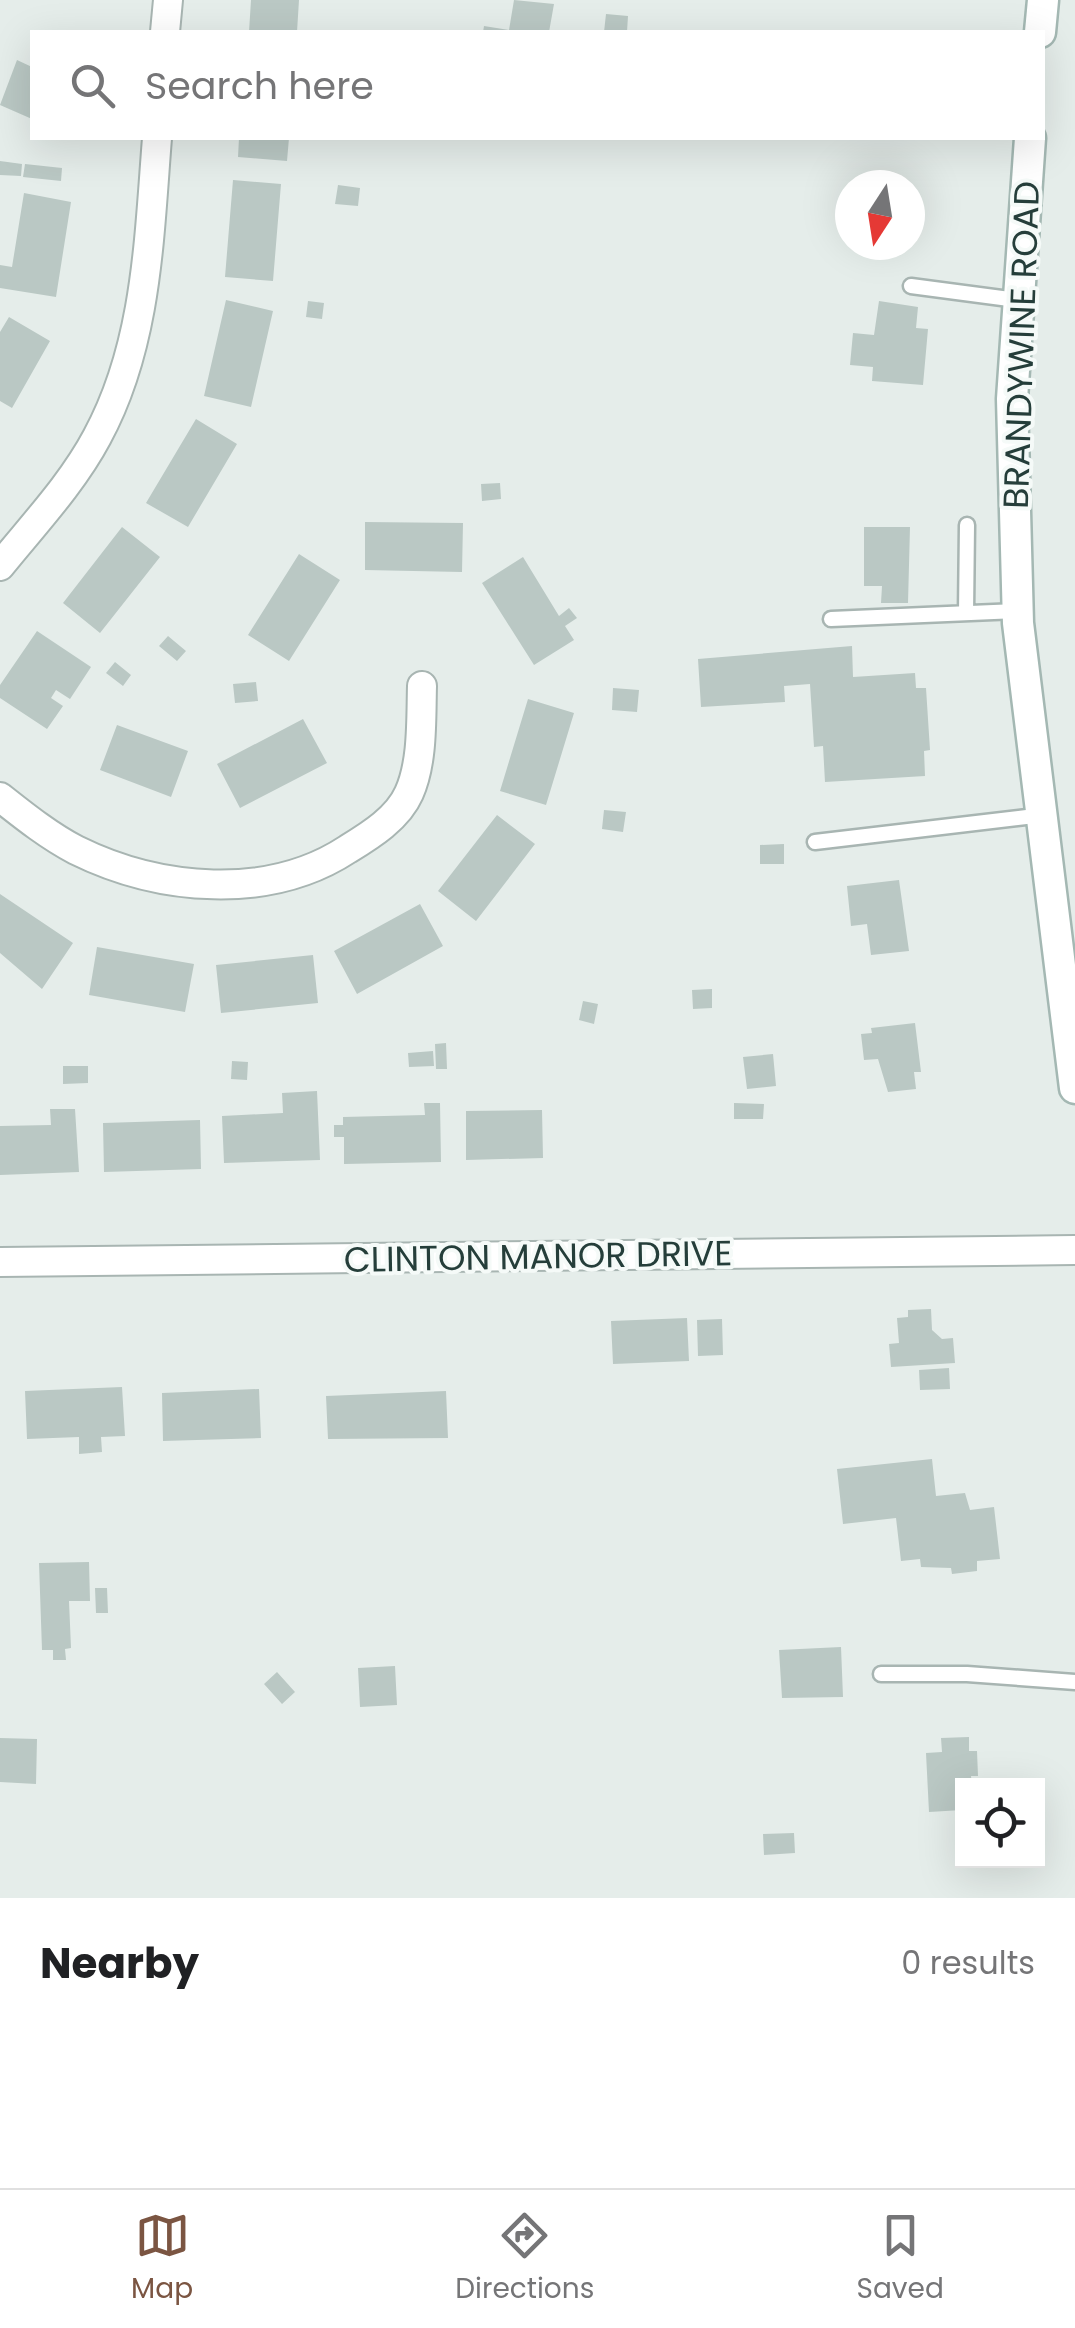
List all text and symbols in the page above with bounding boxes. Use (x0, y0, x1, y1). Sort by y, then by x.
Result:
search box (30, 30, 1045, 140)
icon: search (65, 58, 120, 113)
text: Search here (145, 59, 374, 112)
north arrow (835, 170, 925, 260)
street label: BRANDYWINE ROAD (991, 180, 1051, 510)
street label: CLINTON MANOR DRIVE (343, 1228, 733, 1284)
map controls (955, 1778, 1045, 1868)
button: locate (955, 1778, 1045, 1868)
text: Nearby (40, 1934, 199, 1993)
text: 0 results (901, 1940, 1035, 1985)
tab: Map (131, 2208, 193, 2310)
tab: Directions (455, 2208, 594, 2310)
tab: Saved (857, 2208, 944, 2310)

